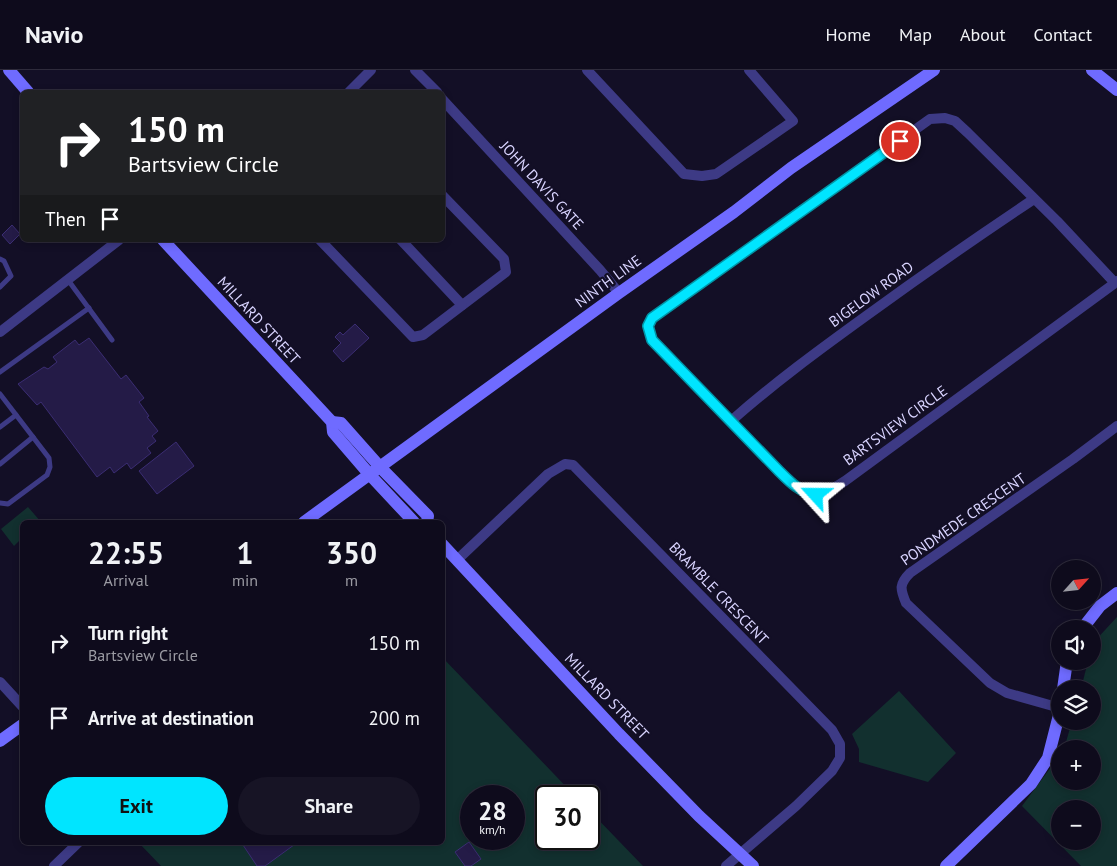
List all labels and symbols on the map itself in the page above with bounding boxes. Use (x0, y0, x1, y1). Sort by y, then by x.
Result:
pin (879, 120, 921, 162)
street label: JOHN DAVIS GATE (495, 136, 588, 233)
street label: NINTH LINE (571, 251, 645, 311)
street label: BIGELOW ROAD (825, 257, 917, 331)
street label: MILLARD STREET (214, 272, 305, 368)
street label: BARTSVIEW CIRCLE (839, 381, 951, 469)
position arrow (789, 468, 841, 520)
street label: PONDMEDE CRESCENT (897, 468, 1030, 569)
street label: BRAMBLE CRESCENT (665, 538, 773, 649)
north arrow (1051, 560, 1101, 610)
street label: MILLARD STREET (561, 649, 654, 744)
speed limit sign: 30 (535, 785, 600, 850)

